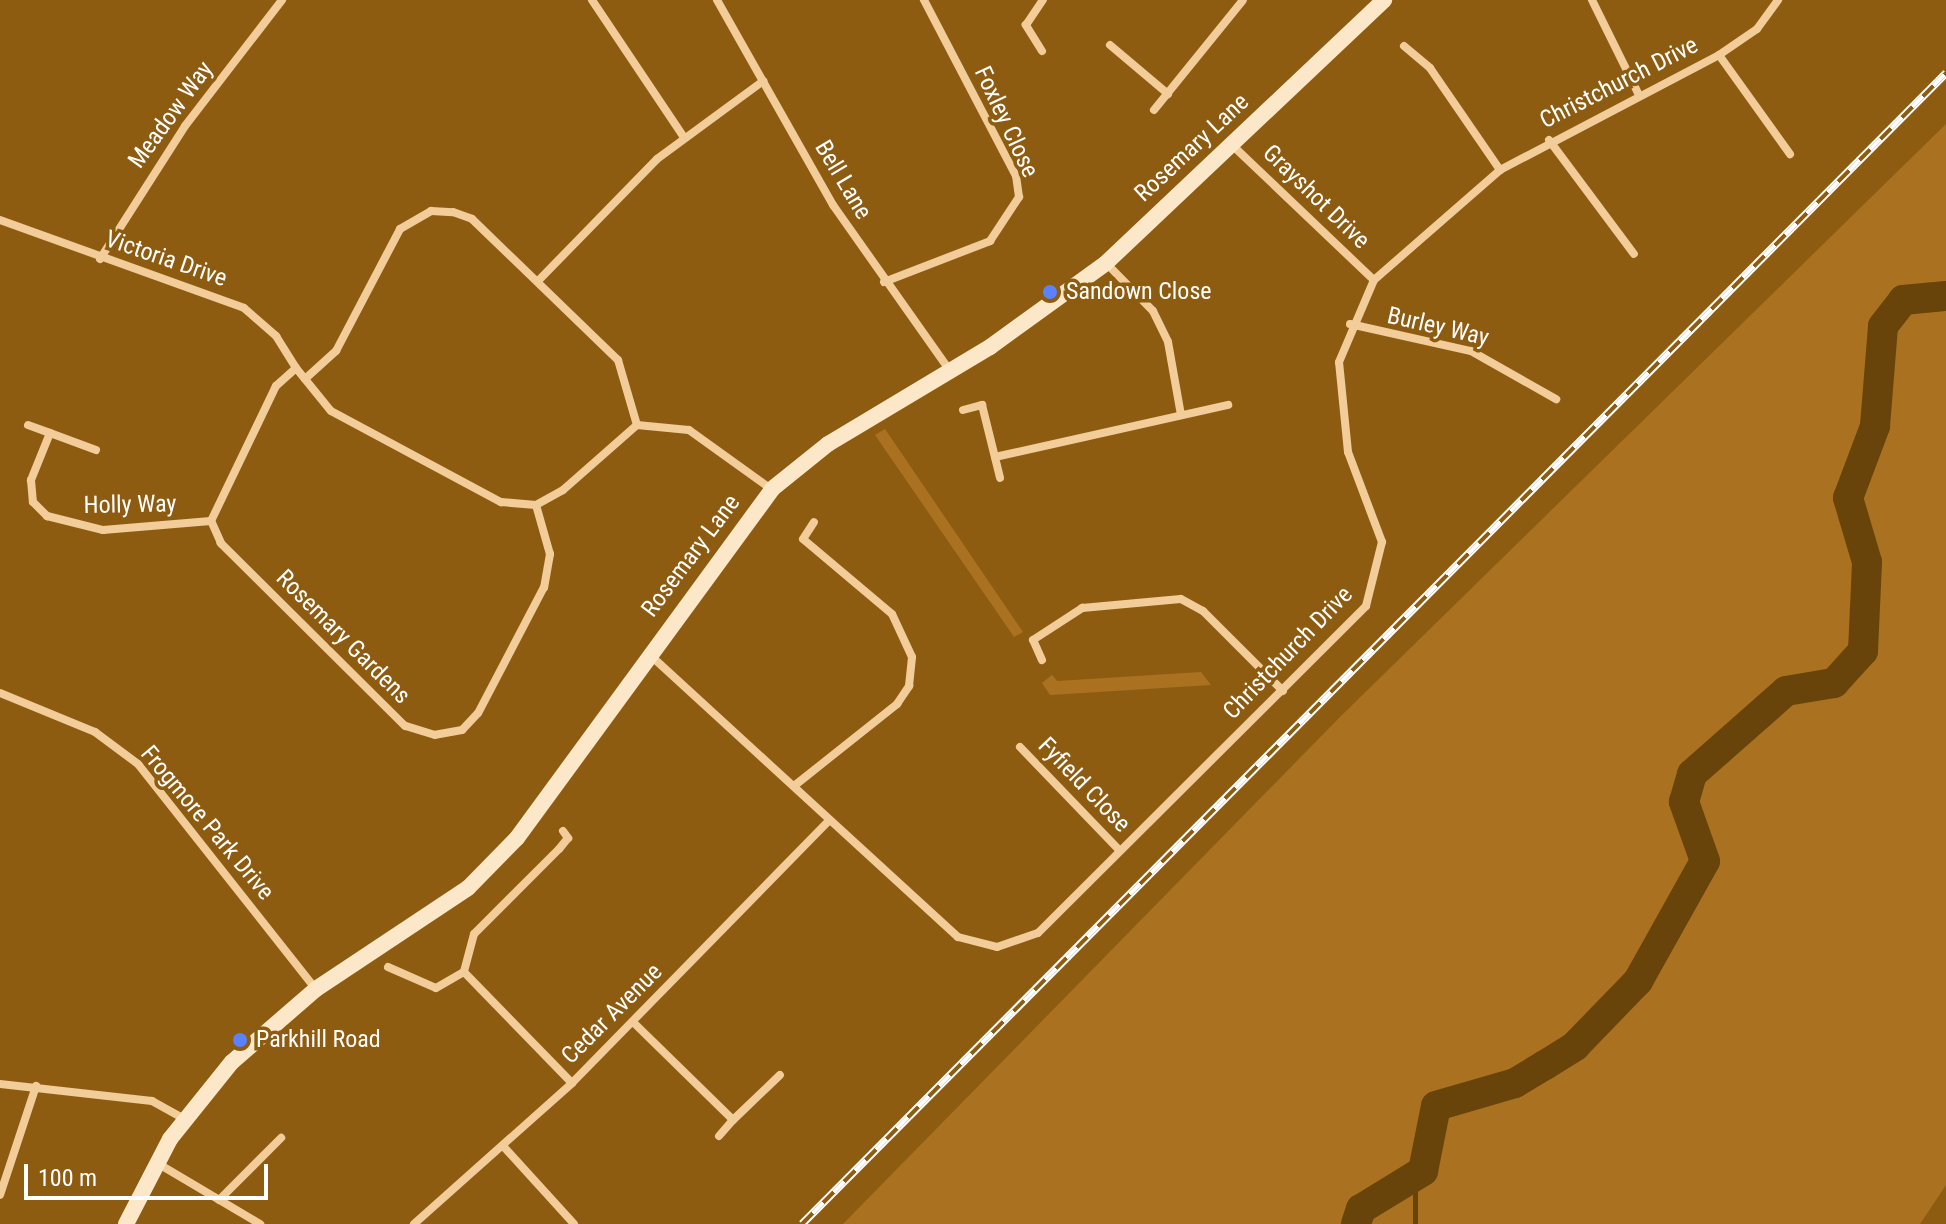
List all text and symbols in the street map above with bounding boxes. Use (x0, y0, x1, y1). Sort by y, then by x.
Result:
street label: Christchurch Drive (1535, 31, 1703, 135)
street label: Meadow Way (123, 56, 219, 174)
street label: Foxley Close (968, 62, 1044, 182)
street label: Rosemary Lane (1129, 88, 1255, 208)
street label: Bell Lane (808, 135, 878, 225)
street label: Grayshot Drive (1257, 139, 1375, 255)
street label: Victoria Drive (101, 225, 231, 293)
place label: Sandown Close (1066, 278, 1212, 306)
marker: Sandown Close (1041, 283, 1059, 301)
street label: Burley Way (1384, 301, 1492, 353)
street label: Rosemary Lane (636, 489, 746, 623)
street label: Holly Way (83, 490, 177, 520)
street label: Rosemary Gardens (270, 564, 416, 710)
street label: Christchurch Drive (1217, 581, 1359, 725)
street label: Fyfield Close (1032, 732, 1136, 838)
street label: Frogmore Park Drive (134, 740, 280, 906)
street label: Cedar Avenue (556, 958, 668, 1070)
place label: Parkhill Road (256, 1026, 381, 1054)
marker: Parkhill Road (231, 1031, 249, 1049)
scale bar (28, 1148, 272, 1198)
text: 100 m (38, 1164, 97, 1192)

